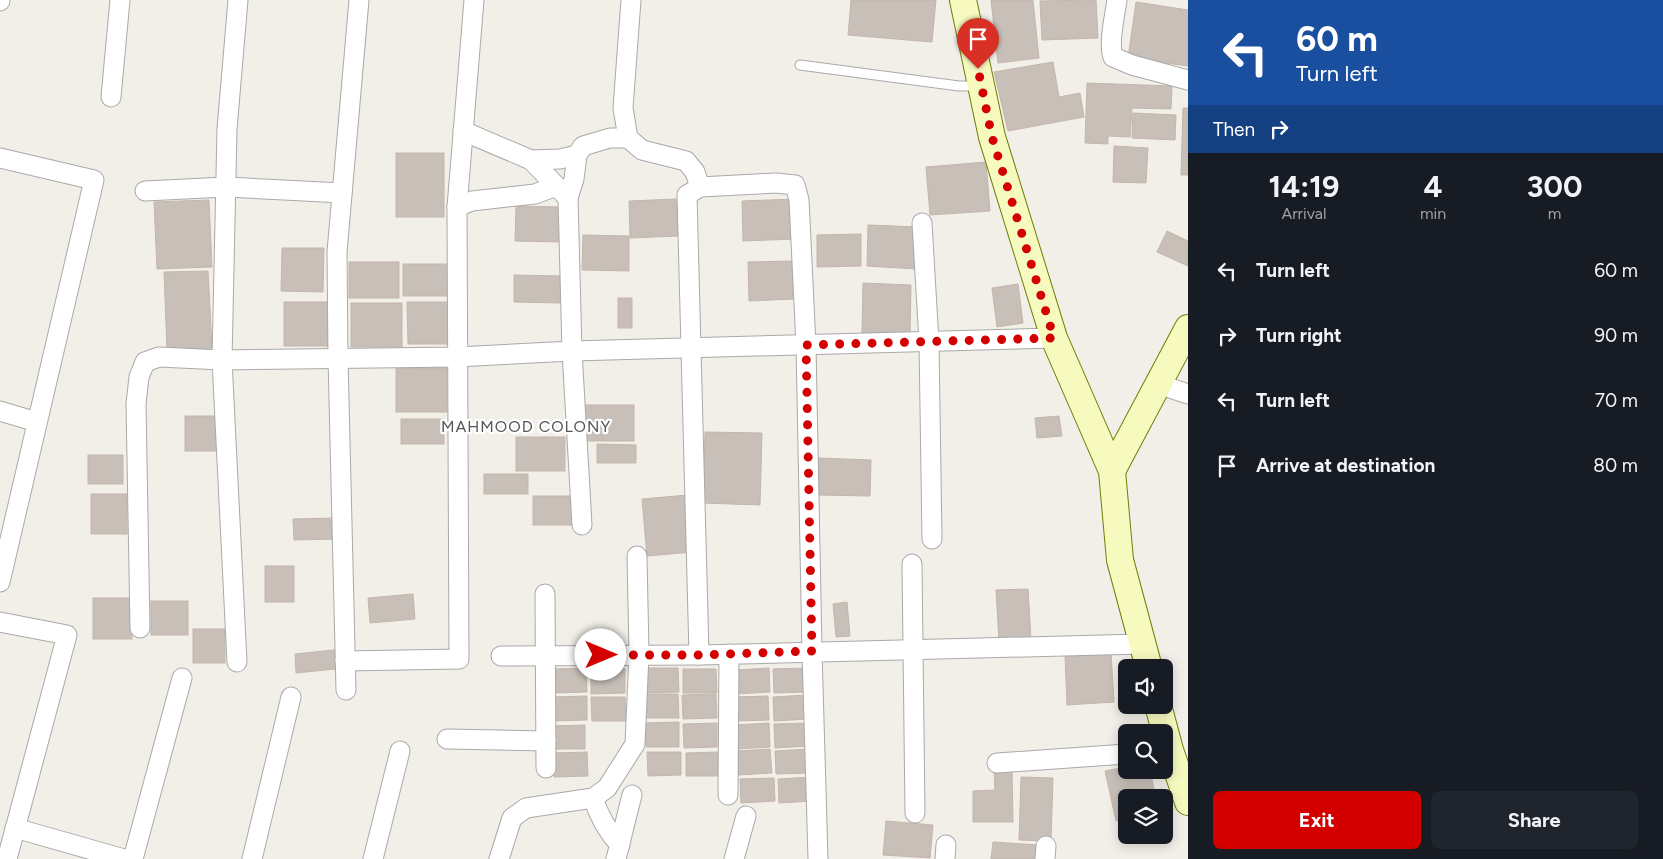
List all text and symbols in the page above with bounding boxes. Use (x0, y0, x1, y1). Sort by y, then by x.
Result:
pin (957, 18, 999, 69)
text: 60 m (1296, 18, 1378, 60)
icon: left (1213, 20, 1278, 85)
icon: arrive (964, 25, 992, 53)
text: Turn left (1296, 60, 1378, 87)
icon: right (1265, 115, 1293, 143)
text: Then (1213, 118, 1255, 141)
text: 14:19 (1269, 168, 1339, 205)
text: 4 (1424, 168, 1443, 205)
text: 300 (1527, 168, 1582, 205)
text: Arrival (1281, 204, 1327, 223)
text: min (1420, 204, 1446, 223)
text: m (1548, 204, 1561, 223)
icon: left (1213, 257, 1241, 285)
text: Turn left (1256, 259, 1330, 282)
text: 60 m (1594, 259, 1638, 282)
icon: right (1213, 322, 1241, 350)
text: Turn right (1256, 324, 1342, 347)
text: 90 m (1594, 324, 1638, 347)
icon: left (1213, 387, 1241, 415)
text: Turn left (1256, 389, 1330, 412)
text: 70 m (1595, 389, 1638, 412)
district label: MAHMOOD COLONY (441, 417, 611, 436)
icon: arrive (1213, 452, 1241, 480)
text: Arrive at destination (1256, 454, 1435, 477)
text: 80 m (1593, 454, 1638, 477)
position arrow (574, 628, 626, 680)
map controls (1118, 659, 1173, 844)
button: sound (1118, 659, 1173, 714)
button: search (1118, 724, 1173, 779)
button: layers (1118, 789, 1173, 844)
button: Exit (1213, 791, 1421, 849)
button: Share (1431, 791, 1638, 849)

